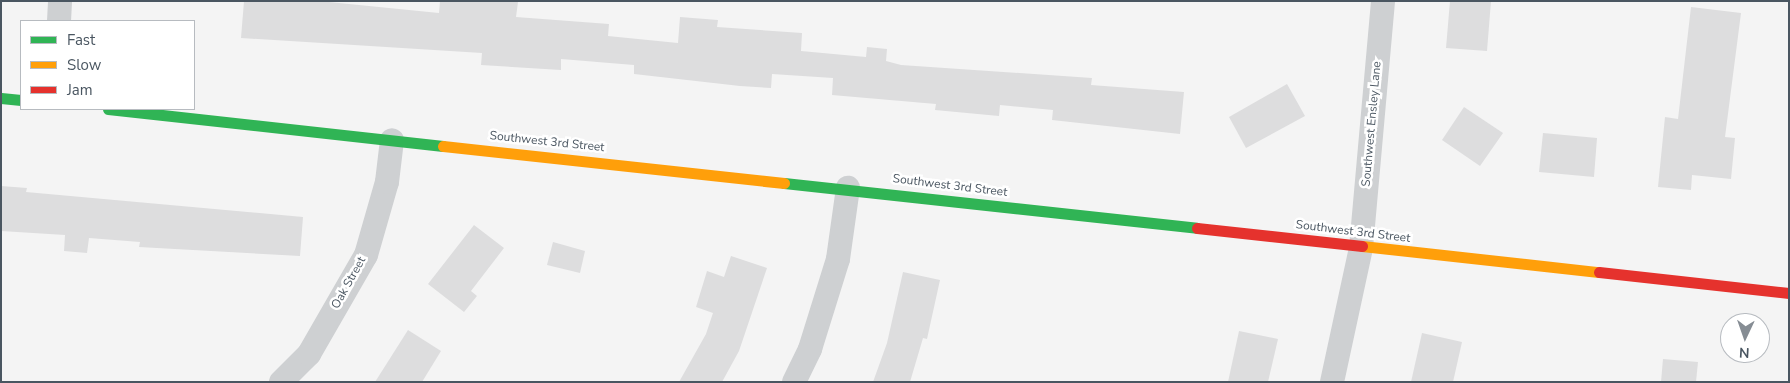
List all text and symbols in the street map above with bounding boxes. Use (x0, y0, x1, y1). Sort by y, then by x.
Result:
legend (20, 20, 195, 110)
text: Fast (67, 30, 95, 50)
text: Slow (67, 55, 101, 75)
street label: Southwest Ensley Lane (1359, 61, 1385, 187)
text: Jam (67, 80, 93, 100)
street label: Southwest 3rd Street (489, 129, 605, 155)
street label: Southwest 3rd Street (892, 172, 1008, 200)
street label: Southwest 3rd Street (1295, 218, 1411, 246)
street label: Oak Street (329, 254, 369, 312)
north arrow (1720, 313, 1770, 363)
text: N (1739, 343, 1750, 362)

